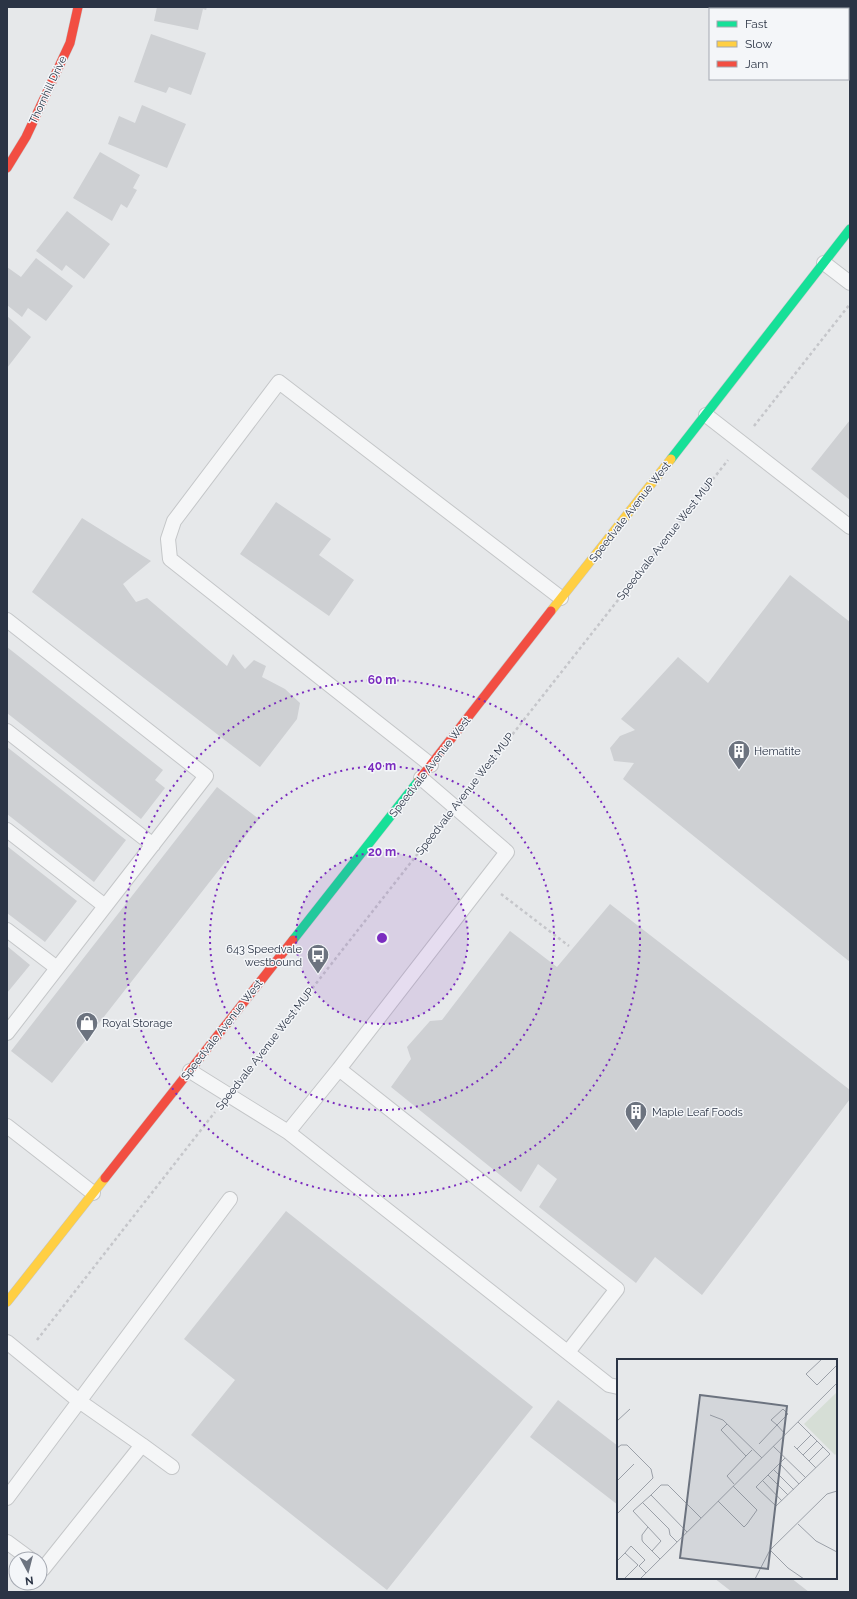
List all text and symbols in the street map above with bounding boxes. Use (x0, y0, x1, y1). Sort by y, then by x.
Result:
legend (709, 8, 849, 80)
text: Fast (745, 17, 768, 31)
text: Slow (745, 37, 772, 51)
street label: Thornhill Drive (27, 53, 70, 126)
text: Jam (745, 57, 768, 71)
street label: Speedvale Avenue West (587, 459, 674, 565)
street label: Speedvale Avenue West MUP (614, 475, 718, 603)
text: 60 m (368, 673, 396, 687)
street label: Speedvale Avenue West (387, 714, 474, 820)
street label: Speedvale Avenue West MUP (413, 730, 517, 858)
building icon: Hematite (726, 738, 752, 771)
place label: Hematite (754, 745, 801, 758)
text: 40 m (368, 759, 396, 773)
text: 20 m (368, 845, 396, 859)
centre of rings (375, 931, 389, 945)
bus stop icon: 643 Speedvale westbound (305, 942, 331, 975)
place label: 643 Speedvale westbound (226, 943, 303, 969)
street label: Speedvale Avenue West (179, 977, 266, 1083)
street label: Speedvale Avenue West MUP (213, 985, 317, 1113)
shop icon: Royal Storage (74, 1010, 100, 1043)
place label: Royal Storage (102, 1017, 173, 1030)
building icon: Maple Leaf Foods (623, 1099, 649, 1132)
place label: Maple Leaf Foods (652, 1106, 743, 1119)
inset map (617, 1359, 837, 1579)
north arrow (8, 1551, 48, 1591)
text: N (24, 1573, 34, 1587)

